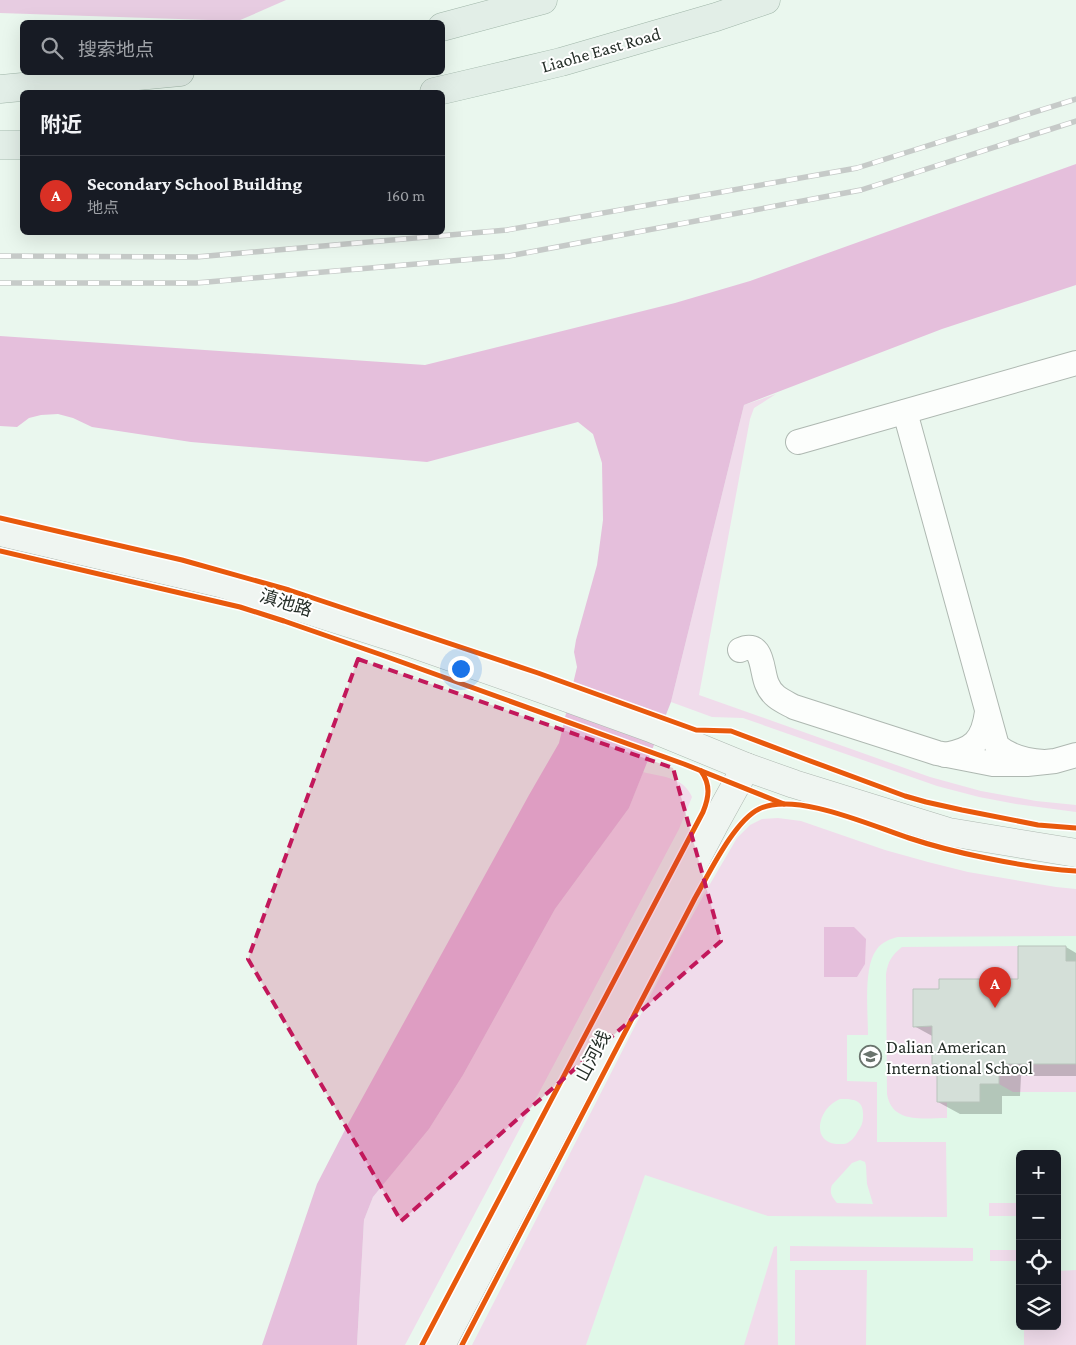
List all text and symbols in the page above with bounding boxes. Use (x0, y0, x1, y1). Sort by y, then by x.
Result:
search box (20, 20, 445, 75)
street label: Liaohe East Road (539, 23, 663, 77)
icon: search (38, 34, 66, 62)
text: 搜索地点 (78, 39, 154, 60)
text: 附近 (40, 113, 82, 137)
text: Secondary School Building (87, 173, 302, 194)
text: A (51, 187, 61, 204)
text: 160 m (387, 187, 425, 204)
text: 地点 (87, 199, 119, 216)
street label: 滇池路 (257, 586, 315, 620)
your location (448, 656, 474, 682)
pin: A (979, 967, 1011, 1008)
street label: 山河线 (571, 1027, 615, 1085)
place label: Dalian American International School (886, 1037, 1033, 1078)
school or university icon: Dalian American International School (858, 1045, 882, 1069)
map controls (1016, 1150, 1061, 1330)
button: + (1016, 1150, 1061, 1195)
button: − (1016, 1195, 1061, 1240)
button: locate (1016, 1240, 1061, 1285)
button: layers (1016, 1285, 1061, 1330)

